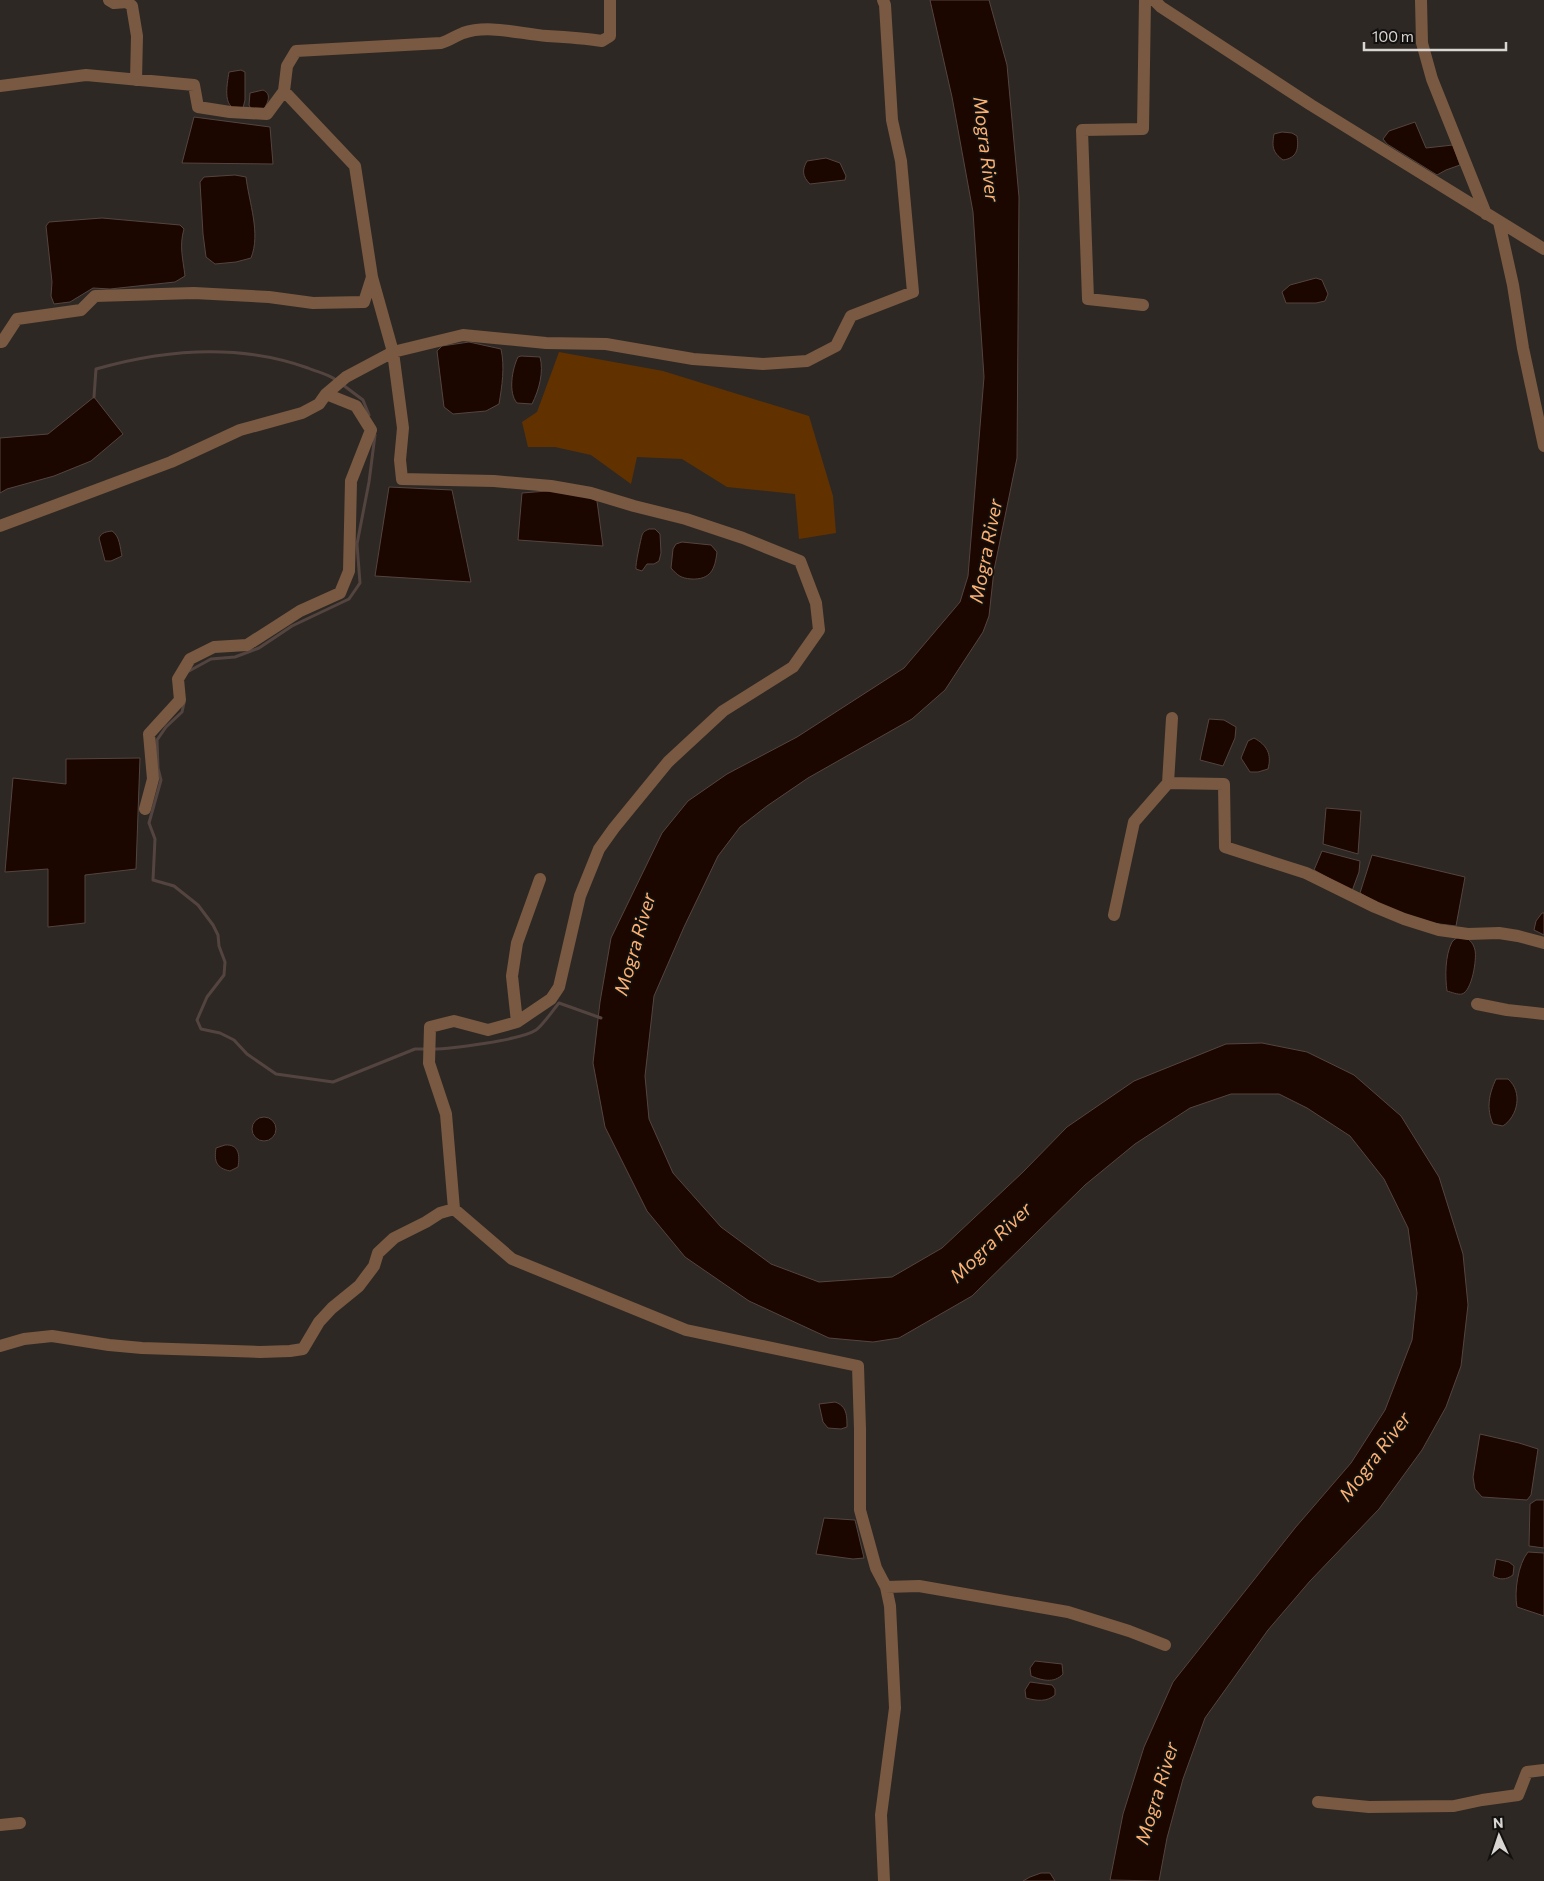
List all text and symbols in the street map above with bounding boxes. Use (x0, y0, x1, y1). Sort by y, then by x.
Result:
scale bar (1364, 20, 1506, 52)
text: 100 m (1372, 27, 1414, 45)
water label: Mogra River (969, 95, 1005, 204)
water label: Mogra River (964, 496, 1007, 605)
water label: Mogra River (608, 889, 660, 998)
water label: Mogra River (944, 1196, 1037, 1287)
water label: Mogra River (1333, 1406, 1416, 1505)
water label: Mogra River (1130, 1738, 1183, 1847)
north arrow (1474, 1811, 1524, 1861)
text: N (1493, 1814, 1504, 1831)

